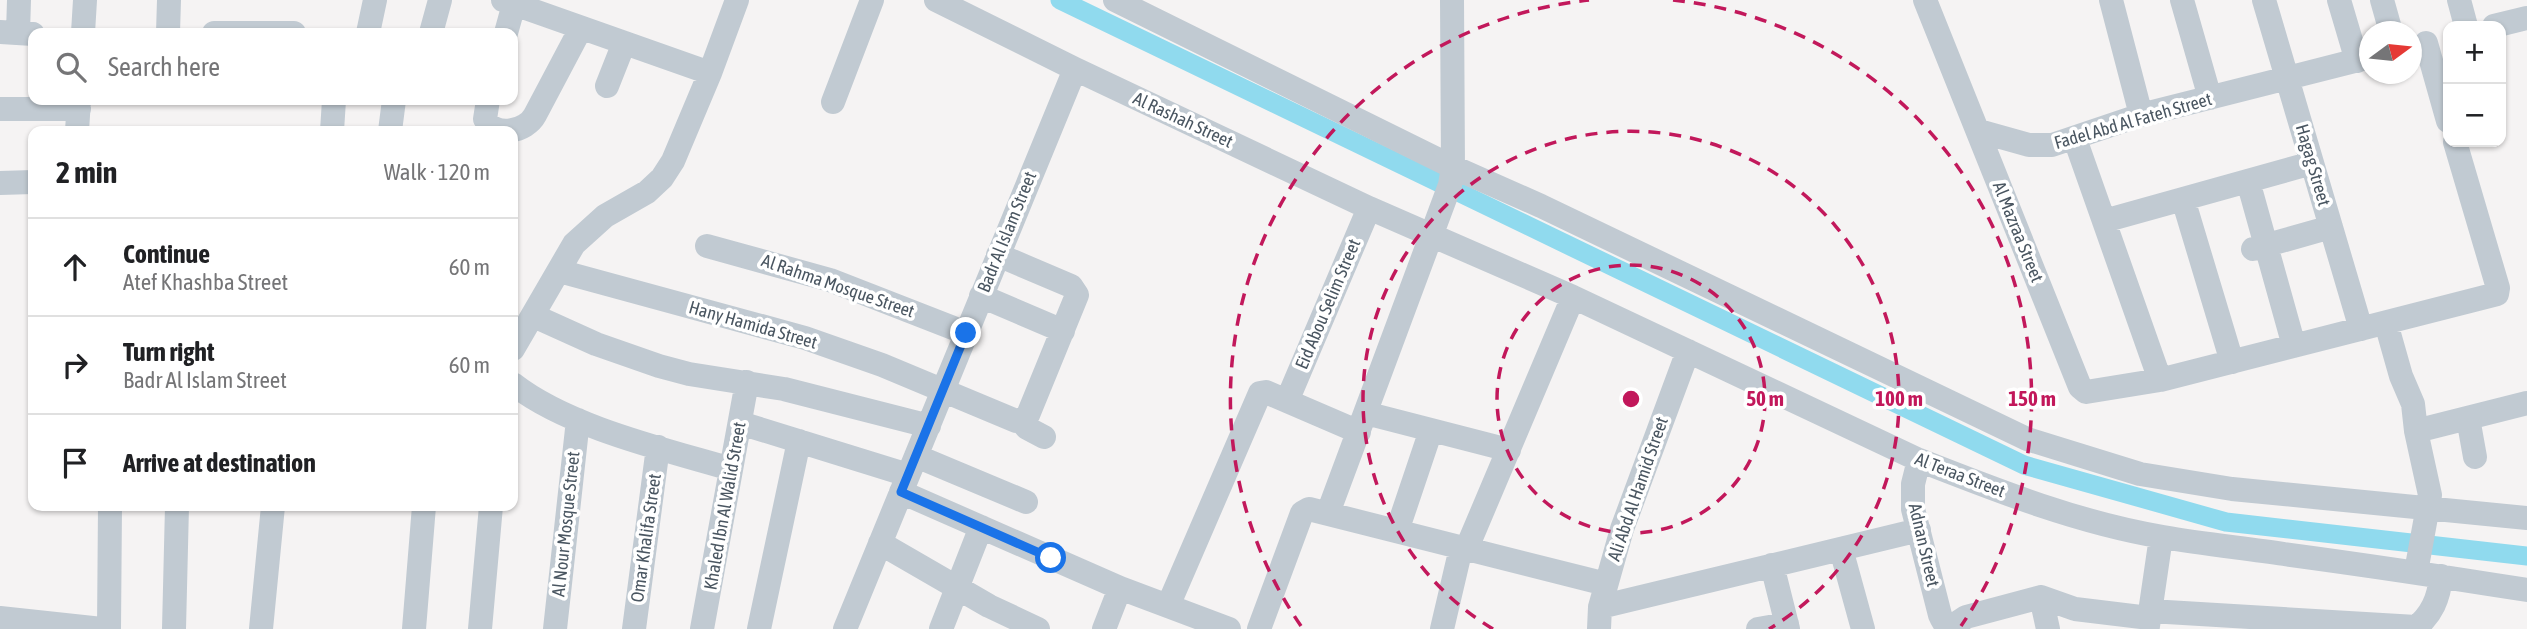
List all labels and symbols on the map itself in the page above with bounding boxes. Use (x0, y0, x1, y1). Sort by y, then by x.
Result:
north arrow (2359, 21, 2422, 84)
street label: Al Rashah Street (1130, 87, 1236, 152)
street label: Fadel Abd Al Fateh Street (2052, 88, 2214, 153)
street label: Hagag Street (2292, 121, 2335, 208)
street label: Badr Al Islam Street (973, 168, 1040, 295)
street label: Al Mazraa Street (1989, 178, 2048, 285)
street label: Eid Abou Selim Street (1291, 236, 1364, 372)
street label: Al Rahma Mosque Street (759, 250, 917, 322)
street label: Hany Hamida Street (687, 296, 820, 353)
route end (950, 317, 981, 348)
text: 50 m (1746, 386, 1784, 410)
text: 100 m (1875, 386, 1923, 410)
text: 150 m (2008, 386, 2056, 410)
centre of rings (1619, 387, 1643, 411)
street label: Ali Abd Al Hamid Street (1603, 414, 1672, 564)
street label: Khaled Ibn Al Walid Street (699, 420, 750, 592)
street label: Al Teraa Street (1912, 448, 2008, 501)
street label: Al Nour Mosque Street (547, 450, 584, 598)
street label: Omar Khalifa Street (626, 472, 665, 604)
street label: Adnan Street (1905, 501, 1944, 589)
route start (1035, 542, 1066, 573)

